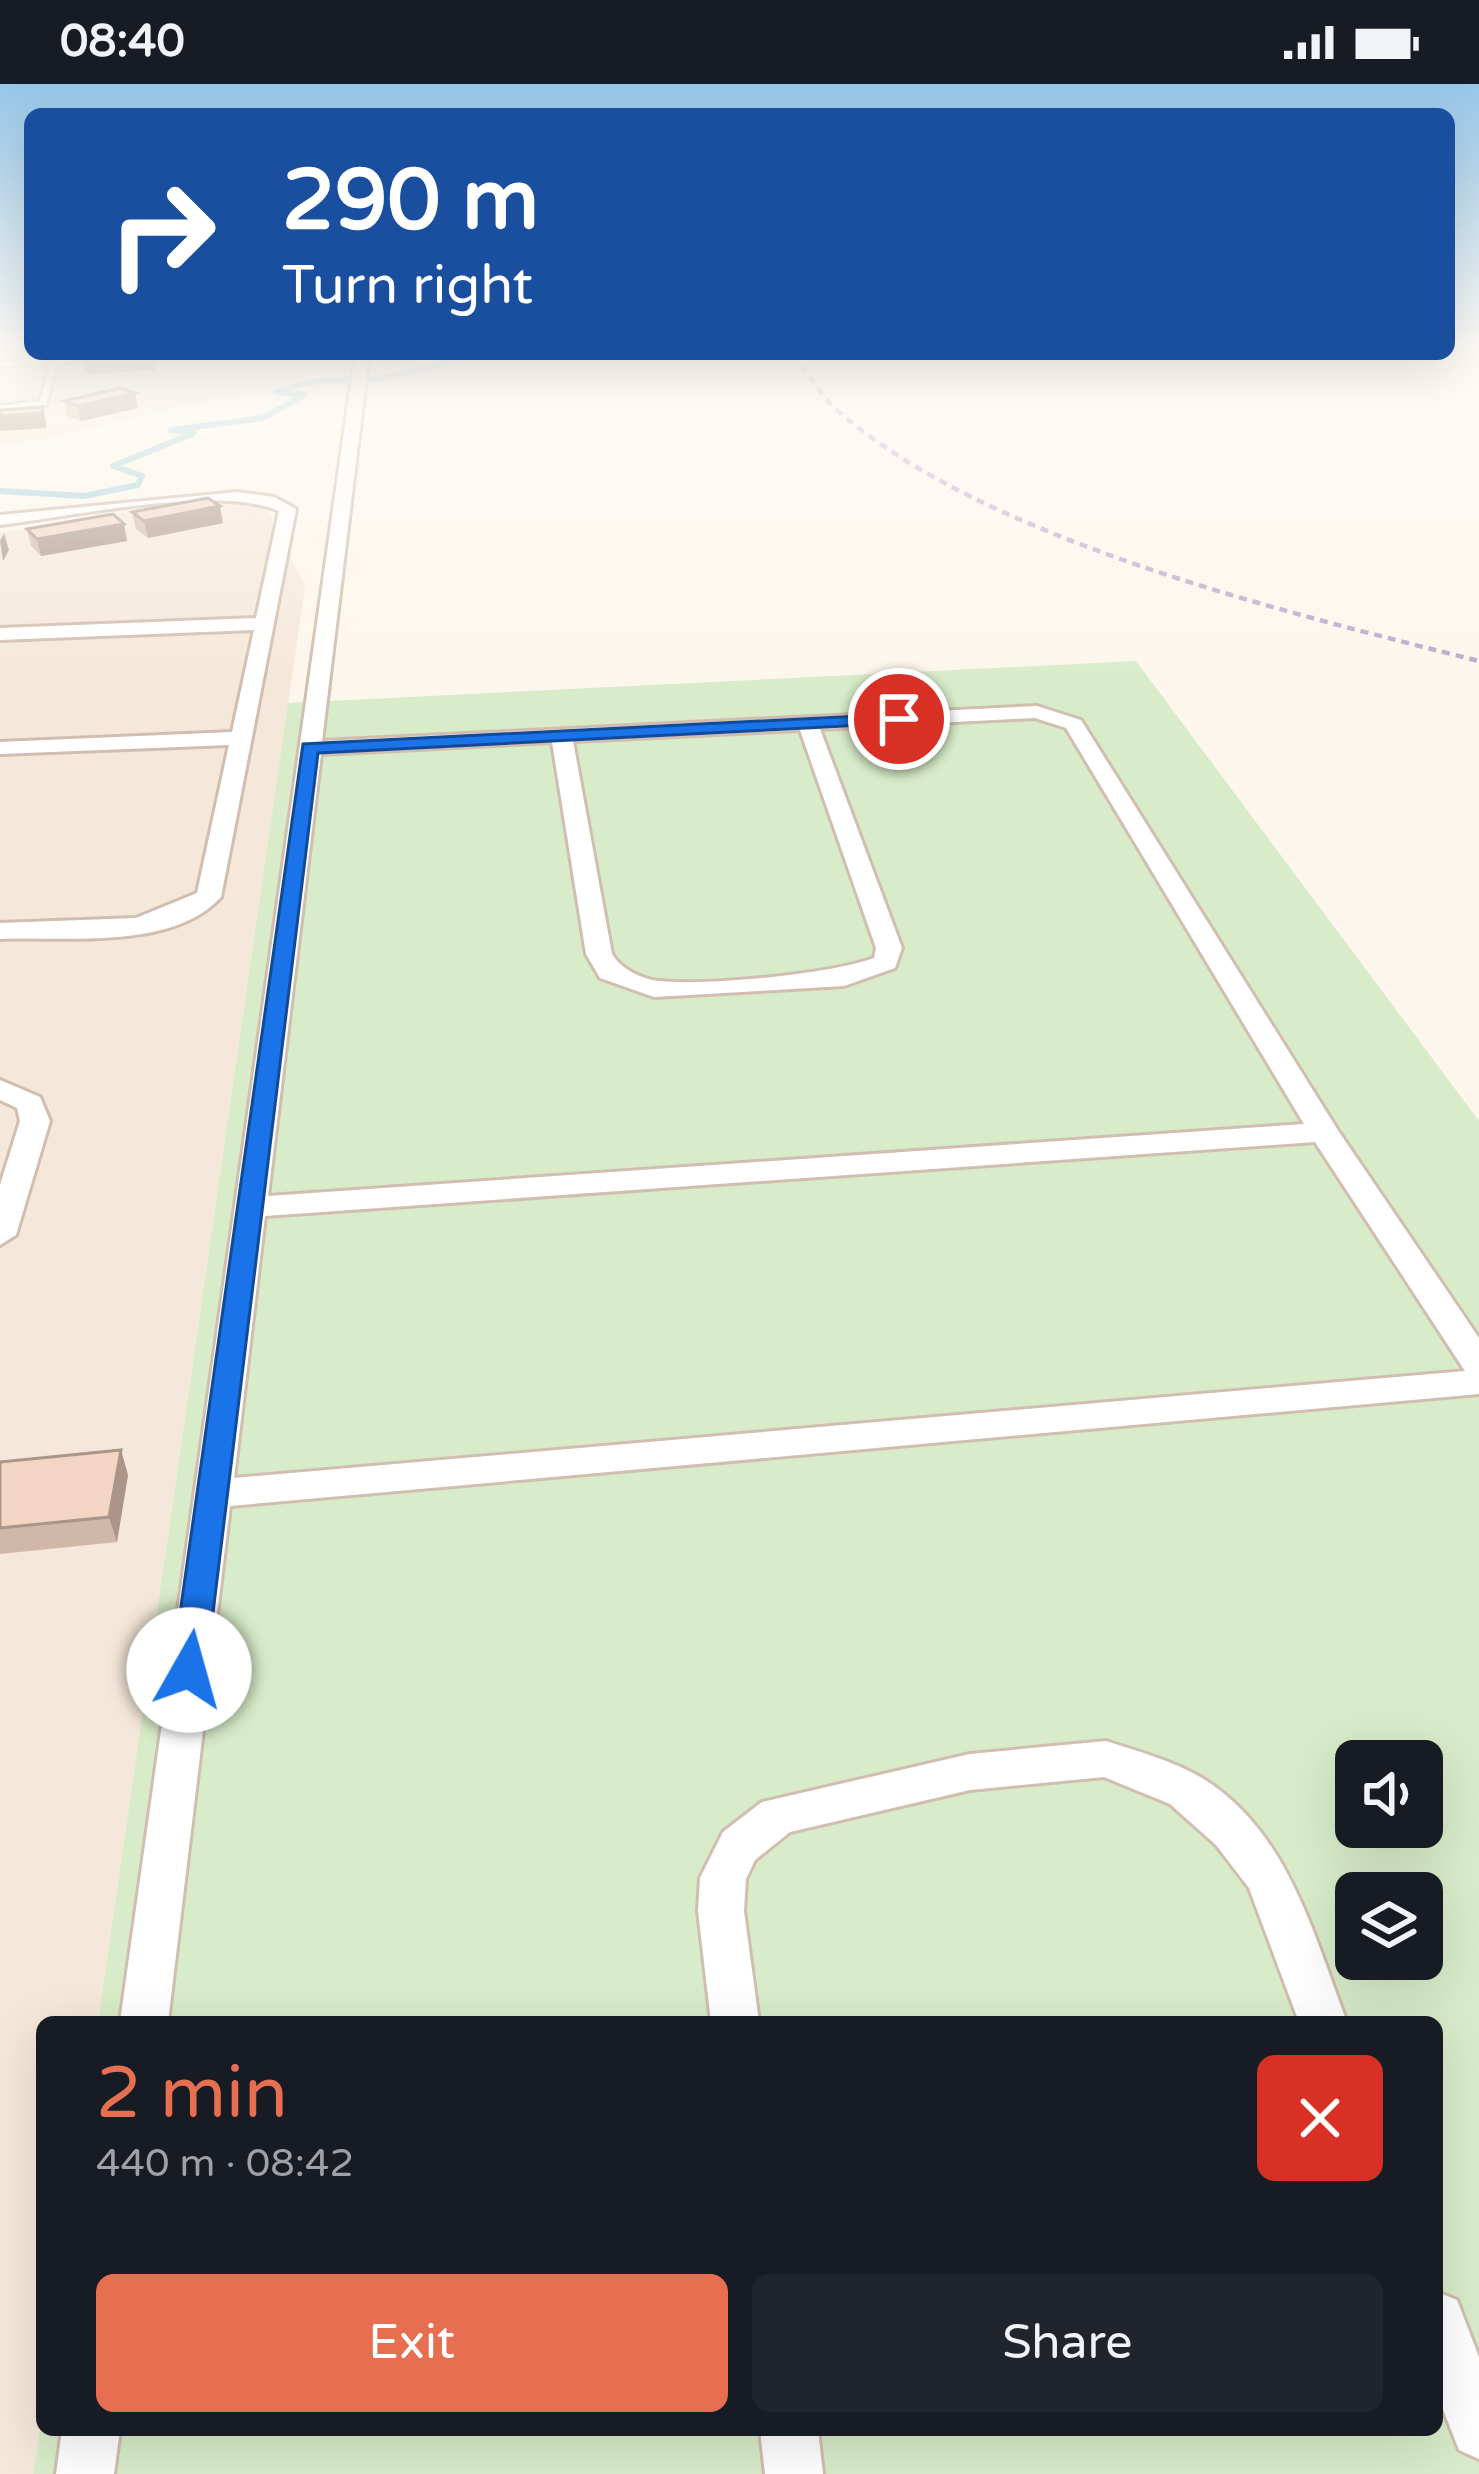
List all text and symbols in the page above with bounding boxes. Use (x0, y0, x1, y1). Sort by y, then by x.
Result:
text: 08:40 (60, 15, 185, 69)
text: 290 m (282, 151, 539, 252)
icon: right (84, 156, 240, 312)
text: Turn right (282, 253, 533, 318)
pin (848, 668, 950, 770)
icon: arrive (866, 686, 932, 752)
position arrow (126, 1607, 252, 1733)
map controls (1335, 1740, 1443, 1980)
button: sound (1335, 1740, 1443, 1848)
button: layers (1335, 1872, 1443, 1980)
text: 2 min (96, 2051, 288, 2138)
button: close (1257, 2055, 1383, 2181)
text: 440 m · 08:42 (96, 2140, 354, 2187)
button: Exit (96, 2274, 728, 2412)
button: Share (752, 2274, 1383, 2412)

